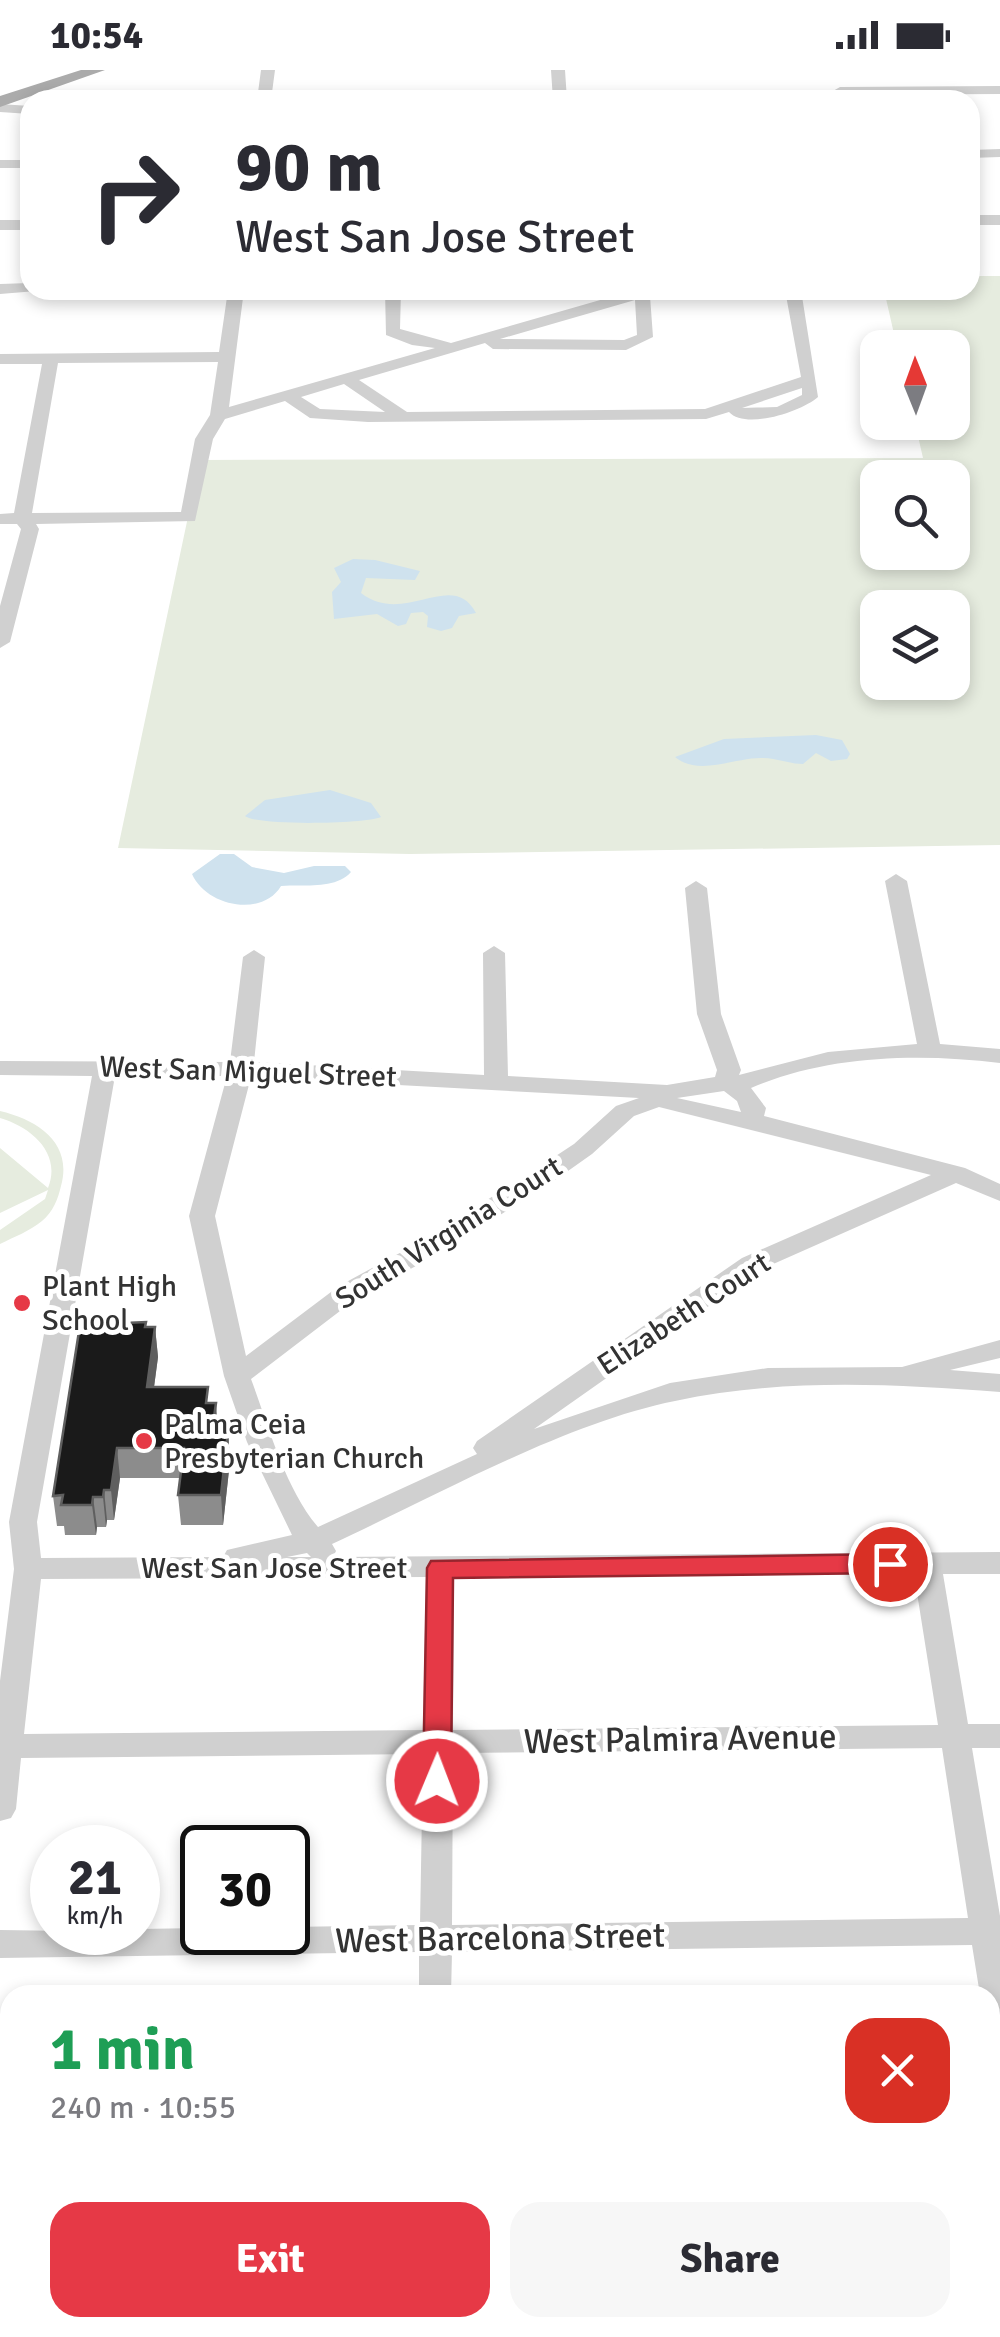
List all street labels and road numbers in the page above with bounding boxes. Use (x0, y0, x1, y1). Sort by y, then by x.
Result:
street label: West San Miguel Street (99, 1048, 397, 1096)
street label: South Virginia Court (329, 1148, 569, 1318)
street label: Elizabeth Court (591, 1244, 777, 1384)
street label: West San Jose Street (141, 1550, 407, 1587)
street label: West Palmira Avenue (523, 1715, 837, 1763)
street label: West Barcelona Street (335, 1914, 665, 1962)

